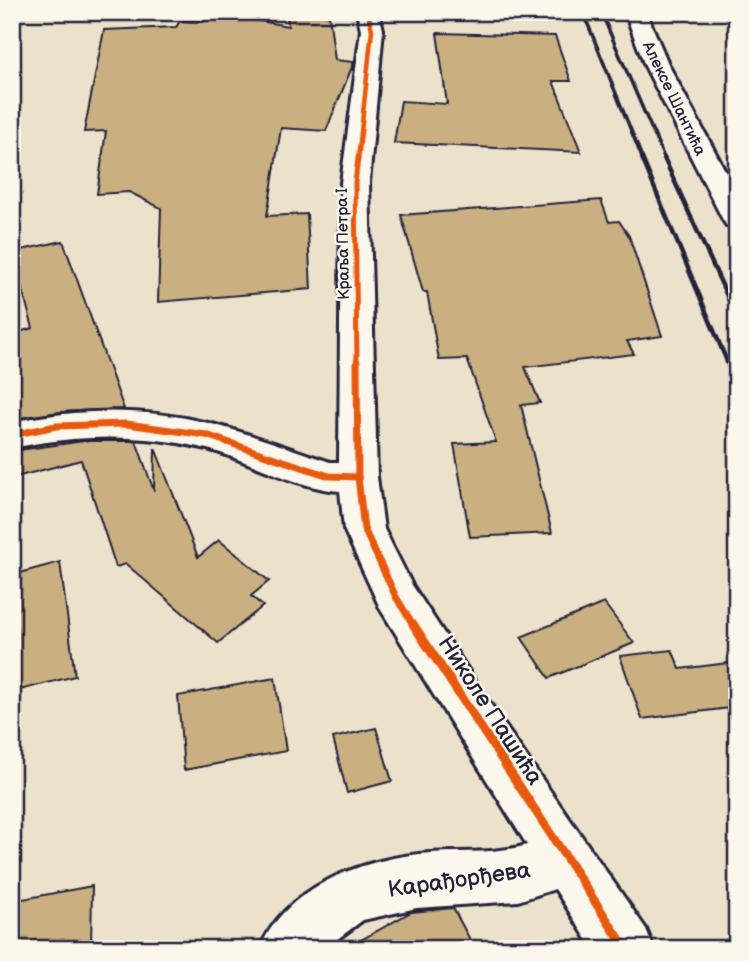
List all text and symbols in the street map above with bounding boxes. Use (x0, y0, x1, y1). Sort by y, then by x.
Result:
street label: Алексе Шантића (637, 37, 710, 159)
street label: Краља Петра I (333, 188, 354, 300)
street label: Николе Пашића (432, 631, 549, 791)
street label: Карађорђева (386, 856, 532, 904)

